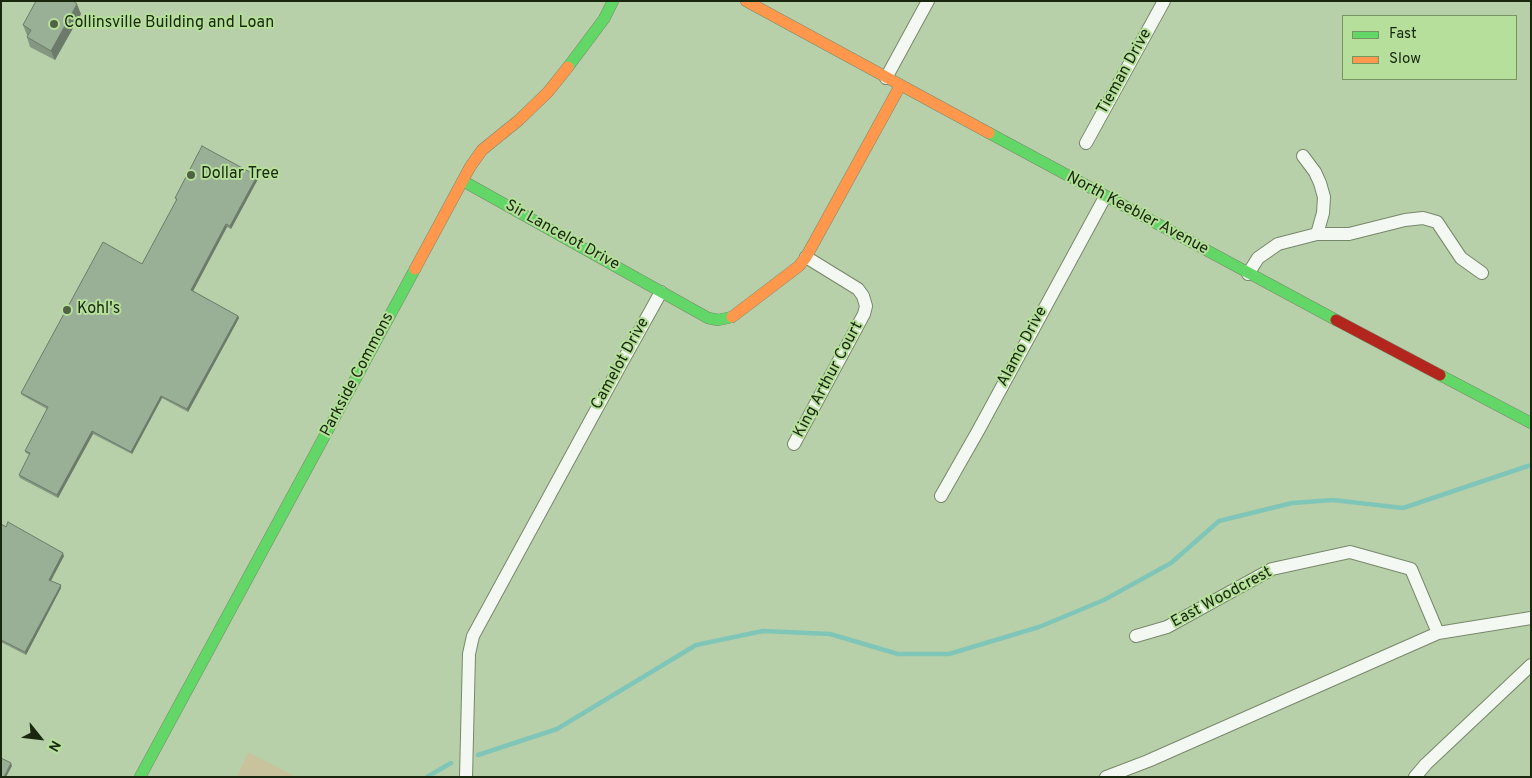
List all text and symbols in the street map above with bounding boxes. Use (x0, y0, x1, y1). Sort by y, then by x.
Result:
place label: Collinsville Building and Loan (64, 14, 274, 34)
legend (1342, 15, 1517, 80)
marker: Collinsville Building and Loan (48, 18, 60, 30)
text: Fast (1389, 25, 1417, 44)
street label: Tieman Drive (1094, 26, 1156, 118)
text: Slow (1389, 50, 1421, 69)
place label: Dollar Tree (201, 165, 279, 185)
street label: North Keebler Avenue (1063, 168, 1211, 260)
marker: Dollar Tree (185, 169, 197, 181)
street label: Sir Lancelot Drive (501, 197, 623, 275)
place label: Kohl's (77, 300, 120, 320)
marker: Kohl's (61, 304, 73, 316)
street label: Alamo Drive (994, 304, 1052, 390)
street label: Parkside Commons (317, 310, 399, 440)
street label: Camelot Drive (588, 315, 654, 413)
street label: King Arthur Court (790, 319, 868, 441)
street label: East Woodcrest (1168, 563, 1276, 633)
north arrow (15, 713, 65, 763)
text: N (44, 737, 63, 754)

